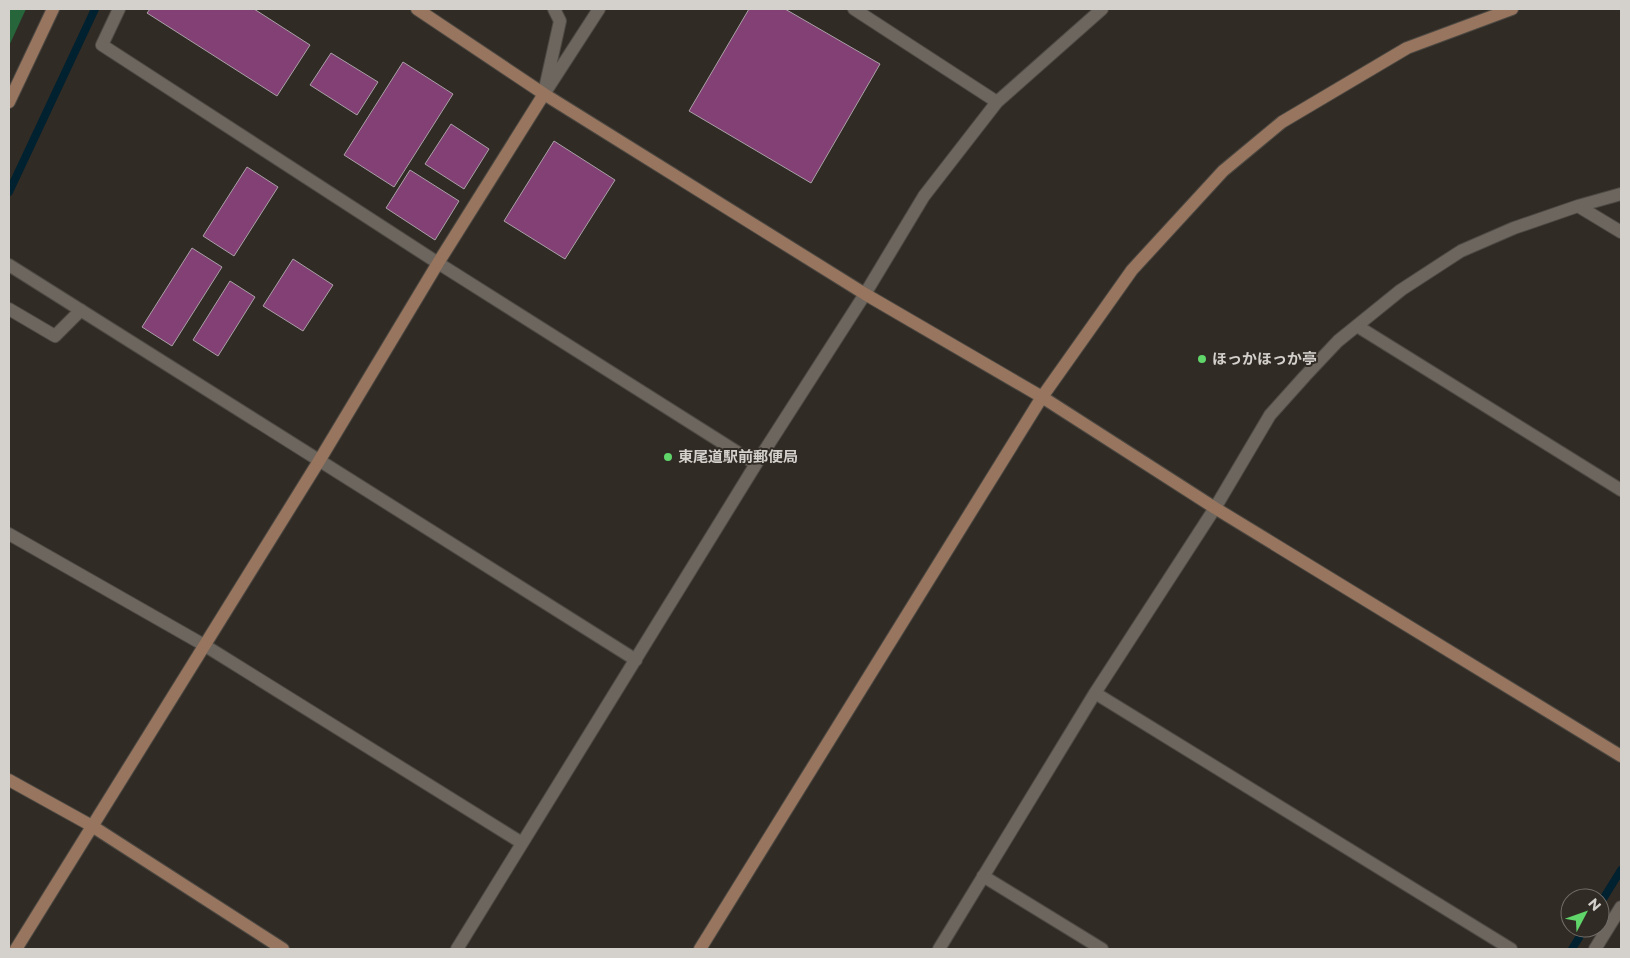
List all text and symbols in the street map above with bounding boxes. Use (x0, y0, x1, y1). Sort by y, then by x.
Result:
place label: ほっかほっか亭 (1212, 349, 1317, 368)
marker: ほっかほっか亭 (1196, 353, 1208, 365)
place label: 東尾道駅前郵便局 (678, 447, 798, 466)
marker: 東尾道駅前郵便局 (662, 451, 674, 463)
north arrow (1560, 888, 1610, 938)
text: N (1584, 894, 1605, 915)

